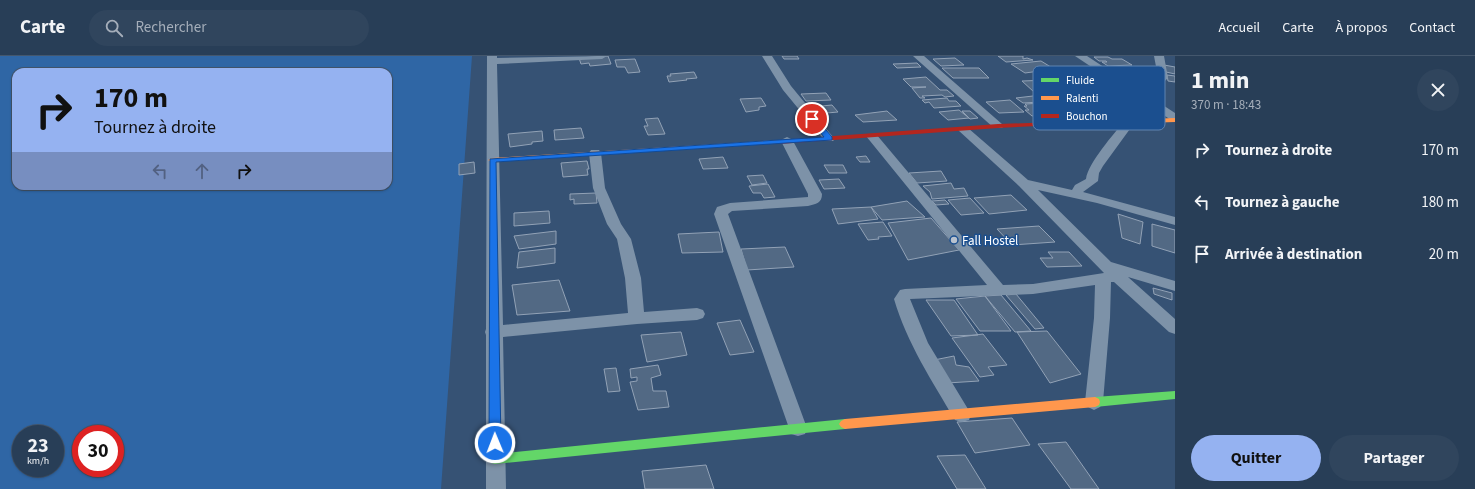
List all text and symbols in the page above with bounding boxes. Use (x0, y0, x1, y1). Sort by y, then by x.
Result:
search box (89, 10, 369, 46)
text: Carte (20, 14, 65, 41)
icon: search (103, 17, 125, 39)
text: Rechercher (135, 17, 206, 38)
text: Accueil (1219, 18, 1260, 38)
text: Carte (1282, 18, 1314, 38)
text: À propos (1336, 18, 1387, 38)
text: Contact (1409, 18, 1455, 38)
text: 1 min (1191, 63, 1249, 98)
legend (1033, 66, 1165, 130)
button: close (1417, 69, 1459, 111)
text: Fluide (1066, 73, 1095, 88)
text: 170 m (94, 78, 168, 118)
icon: right (28, 84, 80, 136)
text: Ralenti (1066, 91, 1098, 106)
text: 370 m · 18:43 (1191, 96, 1261, 114)
pin (795, 102, 829, 136)
icon: arrive (801, 108, 823, 130)
text: Bouchon (1066, 109, 1107, 124)
text: Tournez à droite (94, 115, 216, 140)
icon: right (1191, 139, 1213, 161)
text: Tournez à droite (1225, 140, 1332, 161)
text: 170 m (1421, 140, 1459, 161)
icon: left (149, 160, 171, 182)
icon: ahead (191, 160, 213, 182)
icon: right (233, 160, 255, 182)
icon: left (1191, 191, 1213, 213)
text: Tournez à gauche (1225, 192, 1340, 213)
text: 180 m (1421, 192, 1459, 213)
place label: Fall Hostel (962, 232, 1018, 250)
marker: Fall Hostel (949, 235, 959, 245)
icon: arrive (1191, 243, 1213, 265)
text: Arrivée à destination (1225, 244, 1362, 265)
text: 20 m (1429, 244, 1459, 265)
position arrow (474, 422, 516, 464)
speed limit sign: 30 (72, 425, 124, 477)
text: 23 (27, 432, 49, 460)
button: Quitter (1191, 435, 1321, 481)
button: Partager (1329, 435, 1459, 481)
text: km/h (27, 454, 49, 468)

